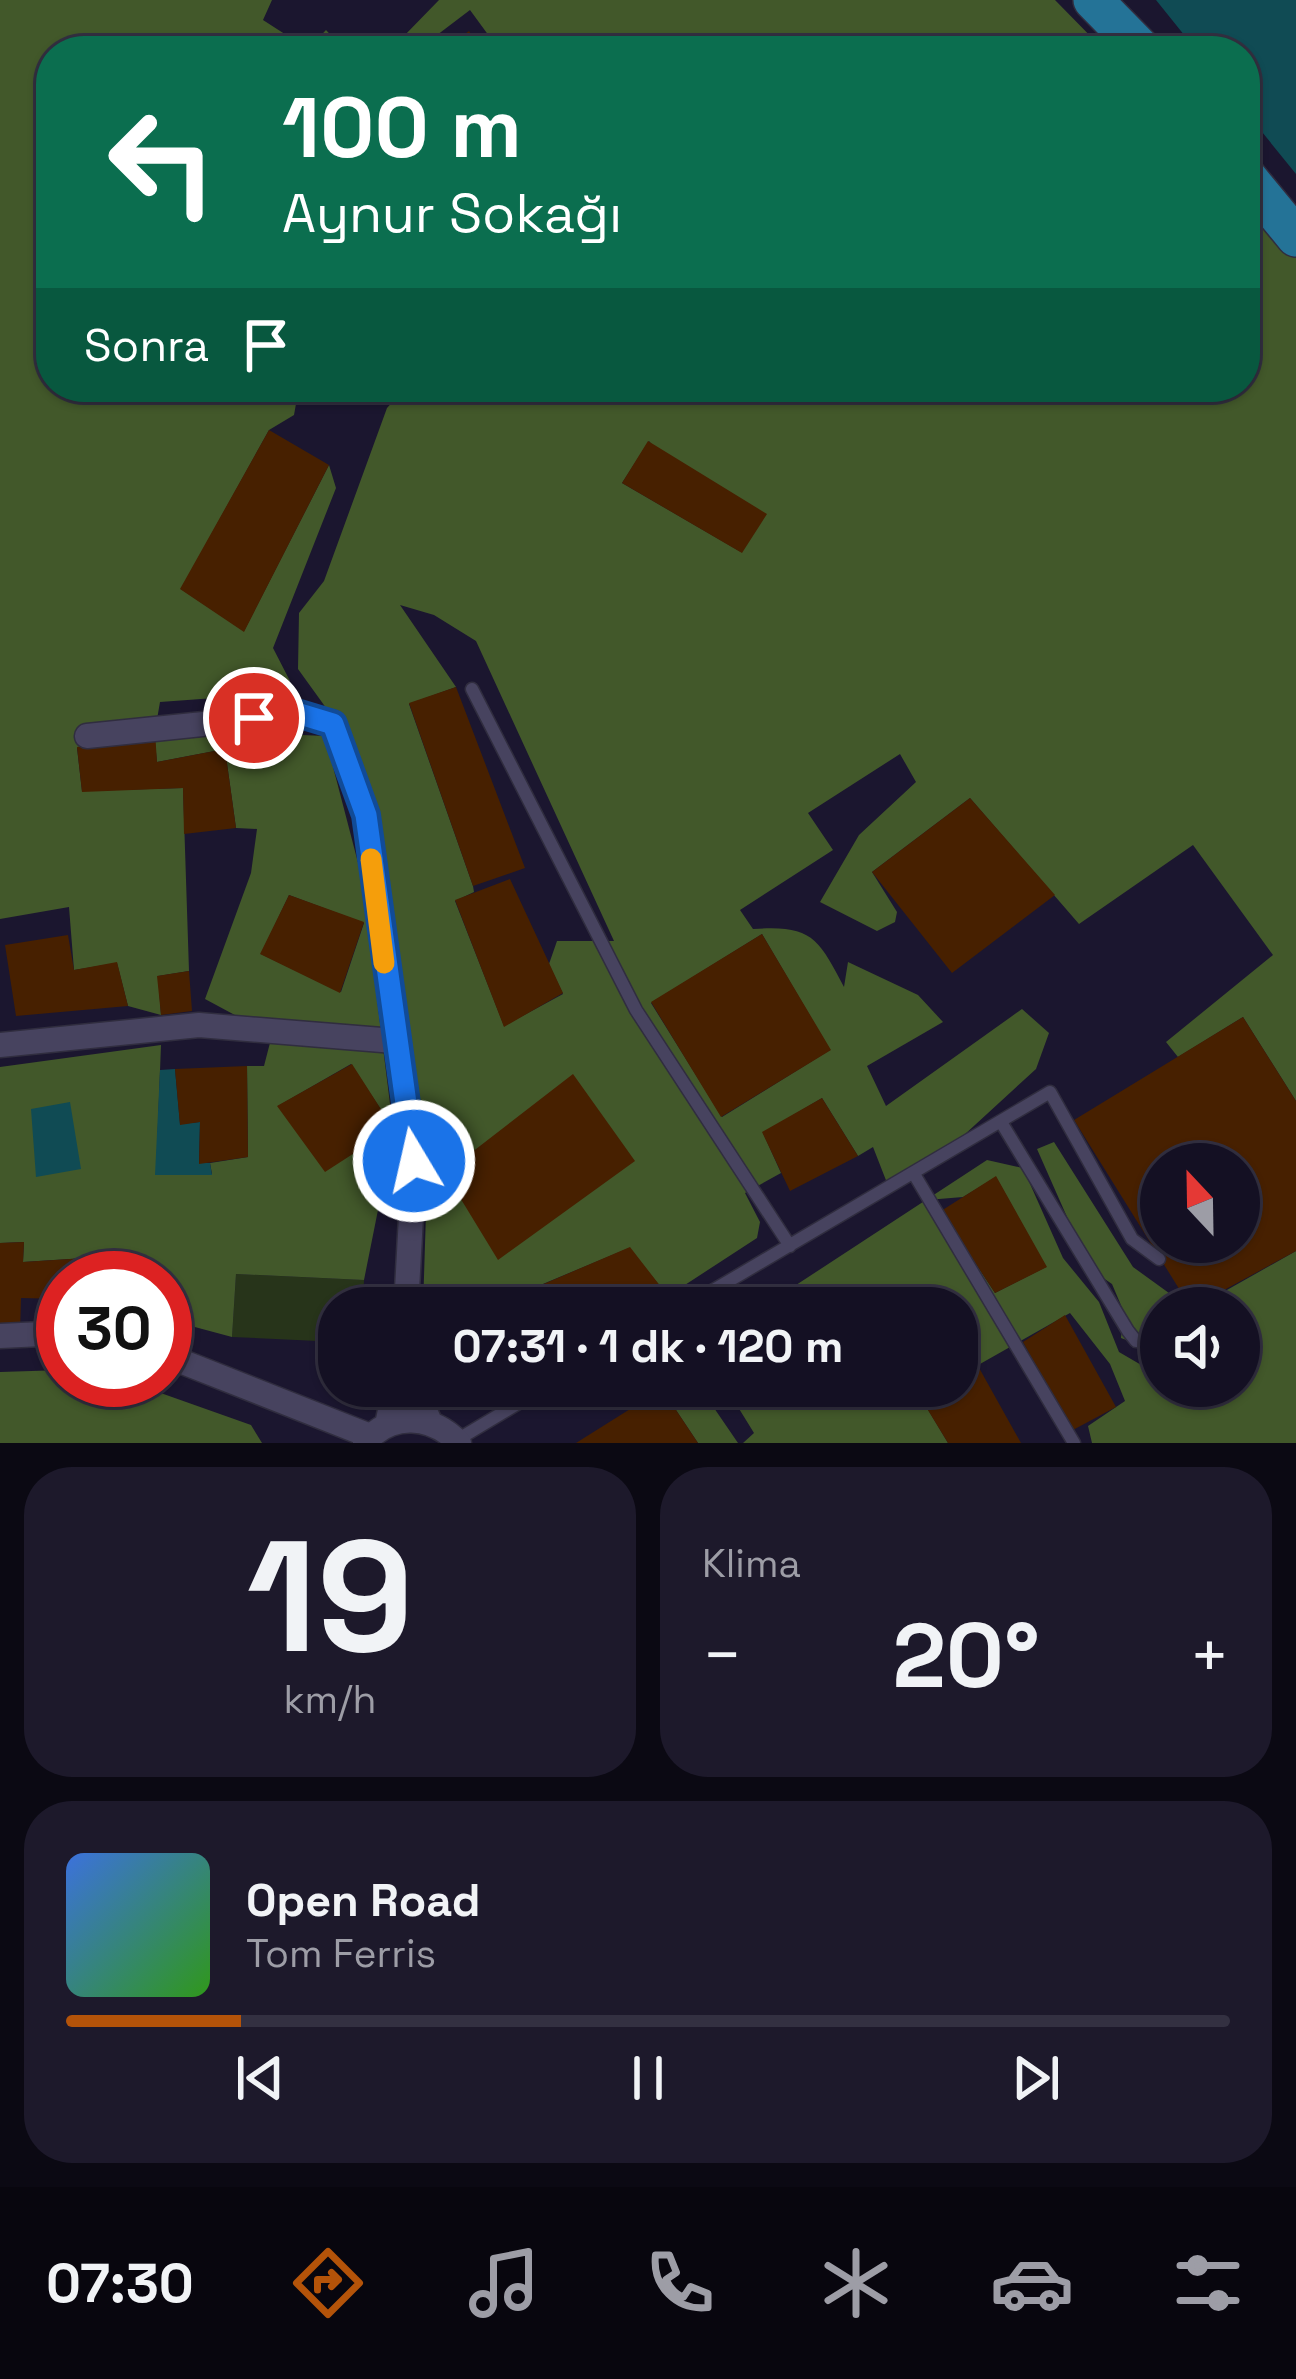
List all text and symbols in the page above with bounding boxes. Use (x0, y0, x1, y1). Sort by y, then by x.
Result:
text: 100 m (282, 74, 522, 182)
icon: left (84, 84, 240, 240)
text: Aynur Sokağı (282, 179, 622, 248)
icon: arrive (233, 312, 299, 378)
text: Sonra (84, 317, 209, 374)
pin (203, 667, 305, 769)
icon: arrive (221, 685, 287, 751)
position arrow (351, 1098, 477, 1224)
north arrow (1140, 1143, 1260, 1263)
map controls (1140, 1143, 1260, 1407)
speed limit sign: 30 (36, 1251, 192, 1407)
button: sound (1140, 1287, 1260, 1407)
text: 07:31 · 1 dk · 120 m (453, 1318, 843, 1375)
text: 19 (247, 1497, 413, 1697)
text: Klima (702, 1539, 801, 1588)
text: 20° (892, 1598, 1040, 1713)
text: − (702, 1613, 743, 1697)
text: + (1189, 1613, 1230, 1697)
text: km/h (284, 1675, 376, 1724)
text: Open Road (246, 1872, 481, 1929)
text: Tom Ferris (246, 1929, 436, 1978)
icon: previous (227, 2045, 293, 2111)
icon: pause (615, 2045, 681, 2111)
icon: next (1003, 2045, 1069, 2111)
icon: directions (286, 2241, 370, 2325)
icon: music (462, 2241, 546, 2325)
icon: phone (638, 2241, 722, 2325)
icon: climate (814, 2241, 898, 2325)
icon: car (990, 2241, 1074, 2325)
icon: filters (1166, 2241, 1250, 2325)
text: 07:30 (46, 2249, 194, 2318)

